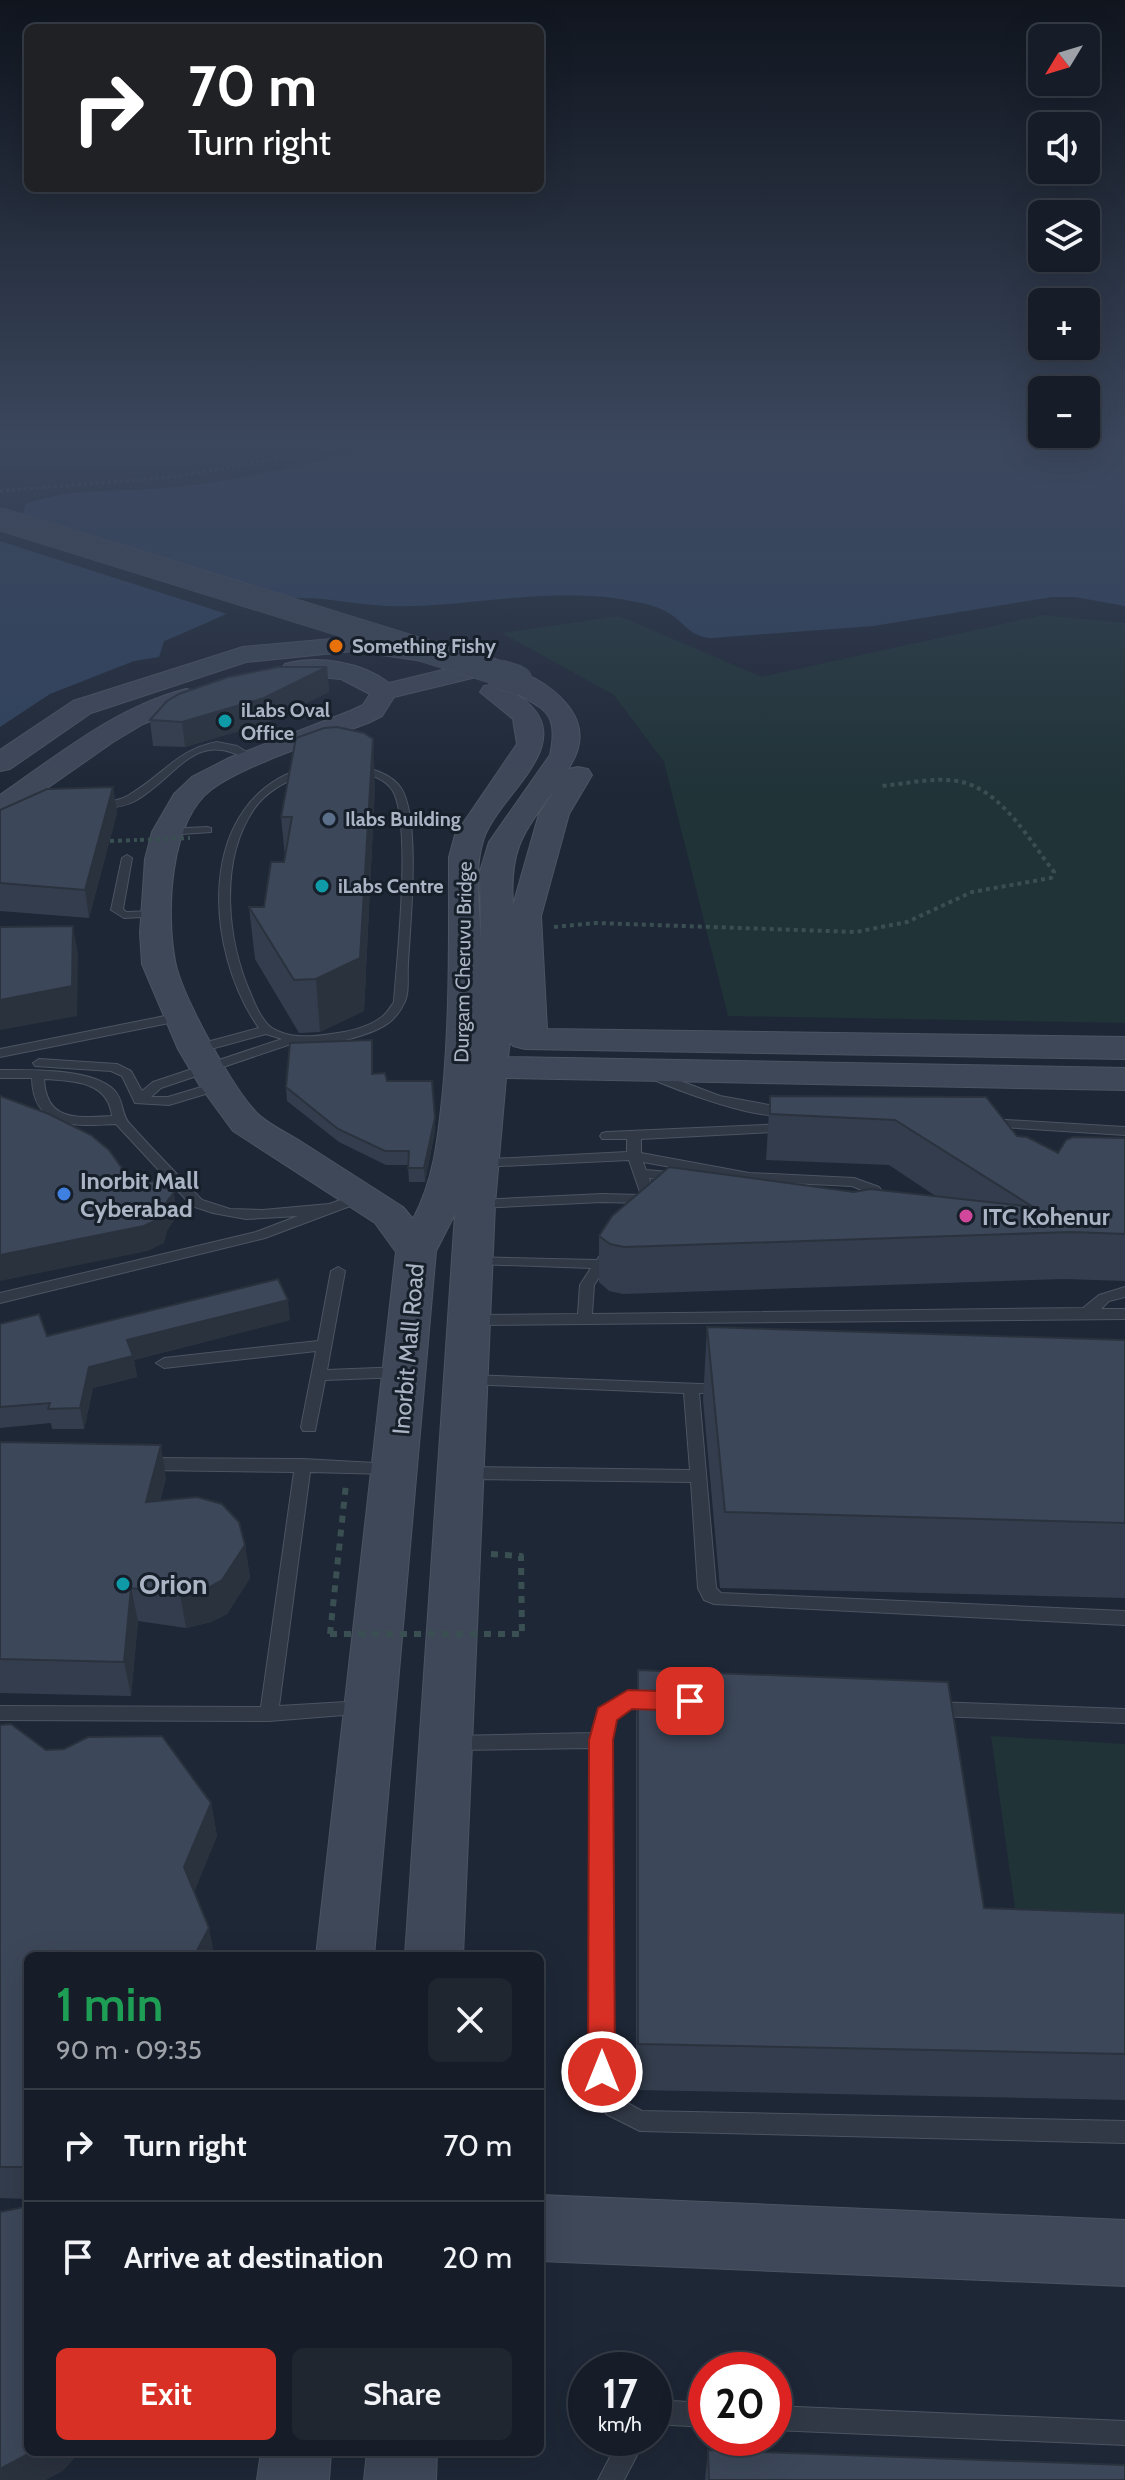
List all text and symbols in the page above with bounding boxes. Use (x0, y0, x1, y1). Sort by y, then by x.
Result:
north arrow (1028, 24, 1100, 96)
map controls (1028, 24, 1100, 448)
text: 70 m (188, 52, 317, 120)
icon: right (56, 56, 160, 160)
button: sound (1028, 112, 1100, 184)
text: Turn right (188, 120, 331, 164)
button: layers (1028, 200, 1100, 272)
button: + (1028, 288, 1100, 360)
button: − (1028, 376, 1100, 448)
place label: Something Fishy (352, 634, 496, 658)
marker: Something Fishy (327, 637, 345, 655)
place label: iLabs Oval Office (241, 698, 330, 745)
marker: iLabs Oval Office (216, 712, 234, 730)
place label: Ilabs Building (345, 807, 461, 831)
marker: Ilabs Building (320, 810, 338, 828)
street label: Durgam Cheruvu Bridge (449, 861, 477, 1063)
place label: iLabs Centre (338, 874, 444, 898)
marker: iLabs Centre (313, 877, 331, 895)
place label: Inorbit Mall Cyberabad (80, 1166, 199, 1223)
marker: Inorbit Mall Cyberabad (55, 1185, 73, 1203)
place label: ITC Kohenur (982, 1202, 1110, 1231)
marker: ITC Kohenur (957, 1207, 975, 1225)
street label: Inorbit Mall Road (386, 1262, 430, 1436)
place label: Orion (139, 1567, 207, 1601)
marker: Orion (114, 1575, 132, 1593)
pin (656, 1667, 724, 1735)
icon: arrive (668, 1679, 712, 1723)
text: 1 min (56, 1975, 163, 2033)
button: close (428, 1978, 512, 2062)
position arrow (560, 2030, 644, 2114)
text: 90 m · 09:35 (56, 2034, 202, 2066)
icon: right (56, 2123, 100, 2167)
text: Turn right (124, 2127, 247, 2164)
text: 70 m (443, 2127, 512, 2164)
icon: arrive (56, 2235, 100, 2279)
text: Arrive at destination (124, 2239, 384, 2276)
text: 20 m (442, 2239, 512, 2276)
button: Exit (56, 2348, 276, 2440)
button: Share (292, 2348, 512, 2440)
speed limit sign: 20 (688, 2352, 792, 2456)
text: 17 (602, 2369, 638, 2418)
text: km/h (598, 2412, 642, 2436)

